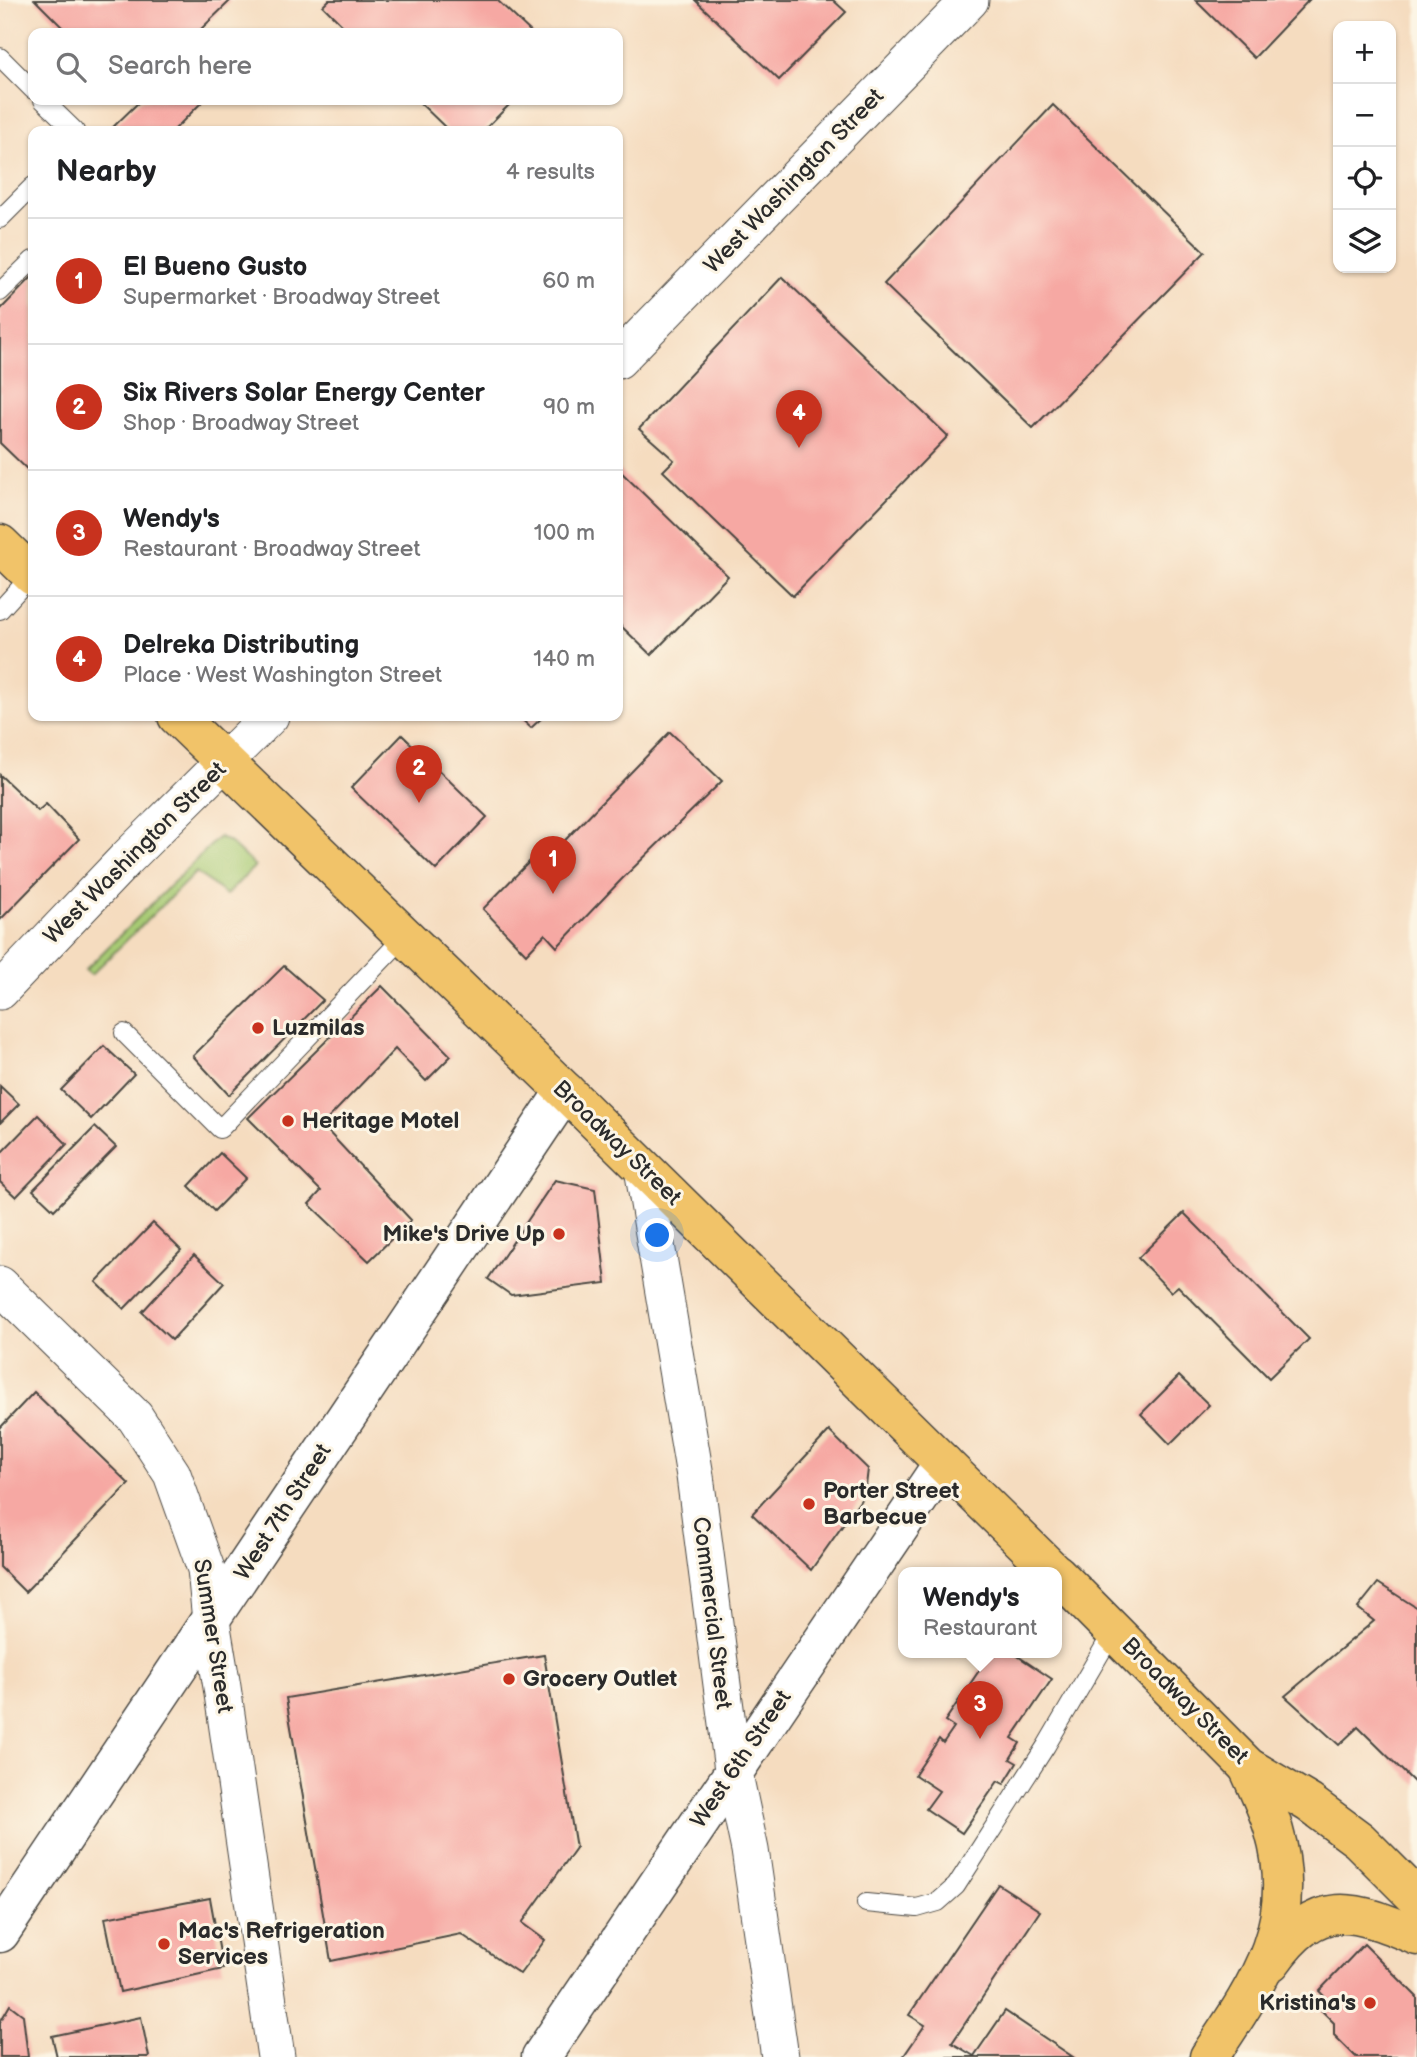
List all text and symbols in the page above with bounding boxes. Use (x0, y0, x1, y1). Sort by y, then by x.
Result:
map controls (1333, 21, 1396, 273)
button: + (1333, 21, 1396, 84)
search box (28, 28, 623, 105)
icon: search (52, 48, 90, 86)
text: Search here (108, 51, 252, 82)
street label: West Washington Street (698, 83, 890, 279)
button: − (1333, 84, 1396, 147)
button: locate (1333, 147, 1396, 210)
text: Nearby (56, 154, 156, 190)
text: 4 results (506, 158, 595, 186)
button: layers (1333, 210, 1396, 273)
text: El Bueno Gusto (123, 252, 307, 283)
text: 1 (74, 267, 84, 295)
text: 60 m (542, 267, 595, 295)
text: Supermarket · Broadway Street (123, 283, 440, 311)
text: Six Rivers Solar Energy Center (123, 378, 485, 409)
pin: 4 (776, 390, 822, 448)
text: 2 (72, 393, 86, 421)
text: 90 m (543, 393, 595, 421)
text: Shop · Broadway Street (123, 409, 359, 437)
text: Wendy's (123, 504, 220, 535)
text: 3 (72, 519, 86, 547)
text: 100 m (534, 519, 595, 547)
text: Restaurant · Broadway Street (123, 535, 421, 563)
text: Delreka Distributing (123, 630, 359, 661)
text: 4 (72, 645, 86, 673)
text: 140 m (533, 645, 595, 673)
text: Place · West Washington Street (123, 661, 442, 689)
pin: 2 (396, 745, 442, 803)
street label: West Washington Street (38, 756, 232, 950)
pin: 1 (530, 836, 576, 894)
place label: Luzmilas (272, 1014, 364, 1042)
marker: Luzmilas (250, 1020, 266, 1036)
street label: Broadway Street (547, 1075, 687, 1211)
place label: Heritage Motel (302, 1107, 459, 1135)
marker: Heritage Motel (280, 1113, 296, 1129)
your location (640, 1218, 674, 1252)
place label: Mike's Drive Up (383, 1220, 545, 1248)
marker: Mike's Drive Up (551, 1226, 567, 1242)
street label: West 7th Street (228, 1438, 338, 1586)
place label: Porter Street Barbecue (823, 1477, 960, 1531)
marker: Porter Street Barbecue (801, 1496, 817, 1512)
street label: Commercial Street (686, 1515, 738, 1711)
street label: Summer Street (187, 1557, 239, 1715)
popup (898, 1567, 1062, 1658)
text: Wendy's (923, 1583, 1020, 1614)
text: Restaurant (923, 1614, 1037, 1642)
street label: Broadway Street (1116, 1632, 1254, 1770)
place label: Grocery Outlet (523, 1665, 678, 1693)
marker: Grocery Outlet (501, 1671, 517, 1687)
pin: 3 (957, 1681, 1003, 1739)
street label: West 6th Street (684, 1685, 798, 1833)
place label: Mac's Refrigeration Services (178, 1917, 385, 1971)
marker: Mac's Refrigeration Services (156, 1936, 172, 1952)
place label: Kristina's (1259, 1989, 1356, 2017)
marker: Kristina's (1362, 1995, 1378, 2011)

